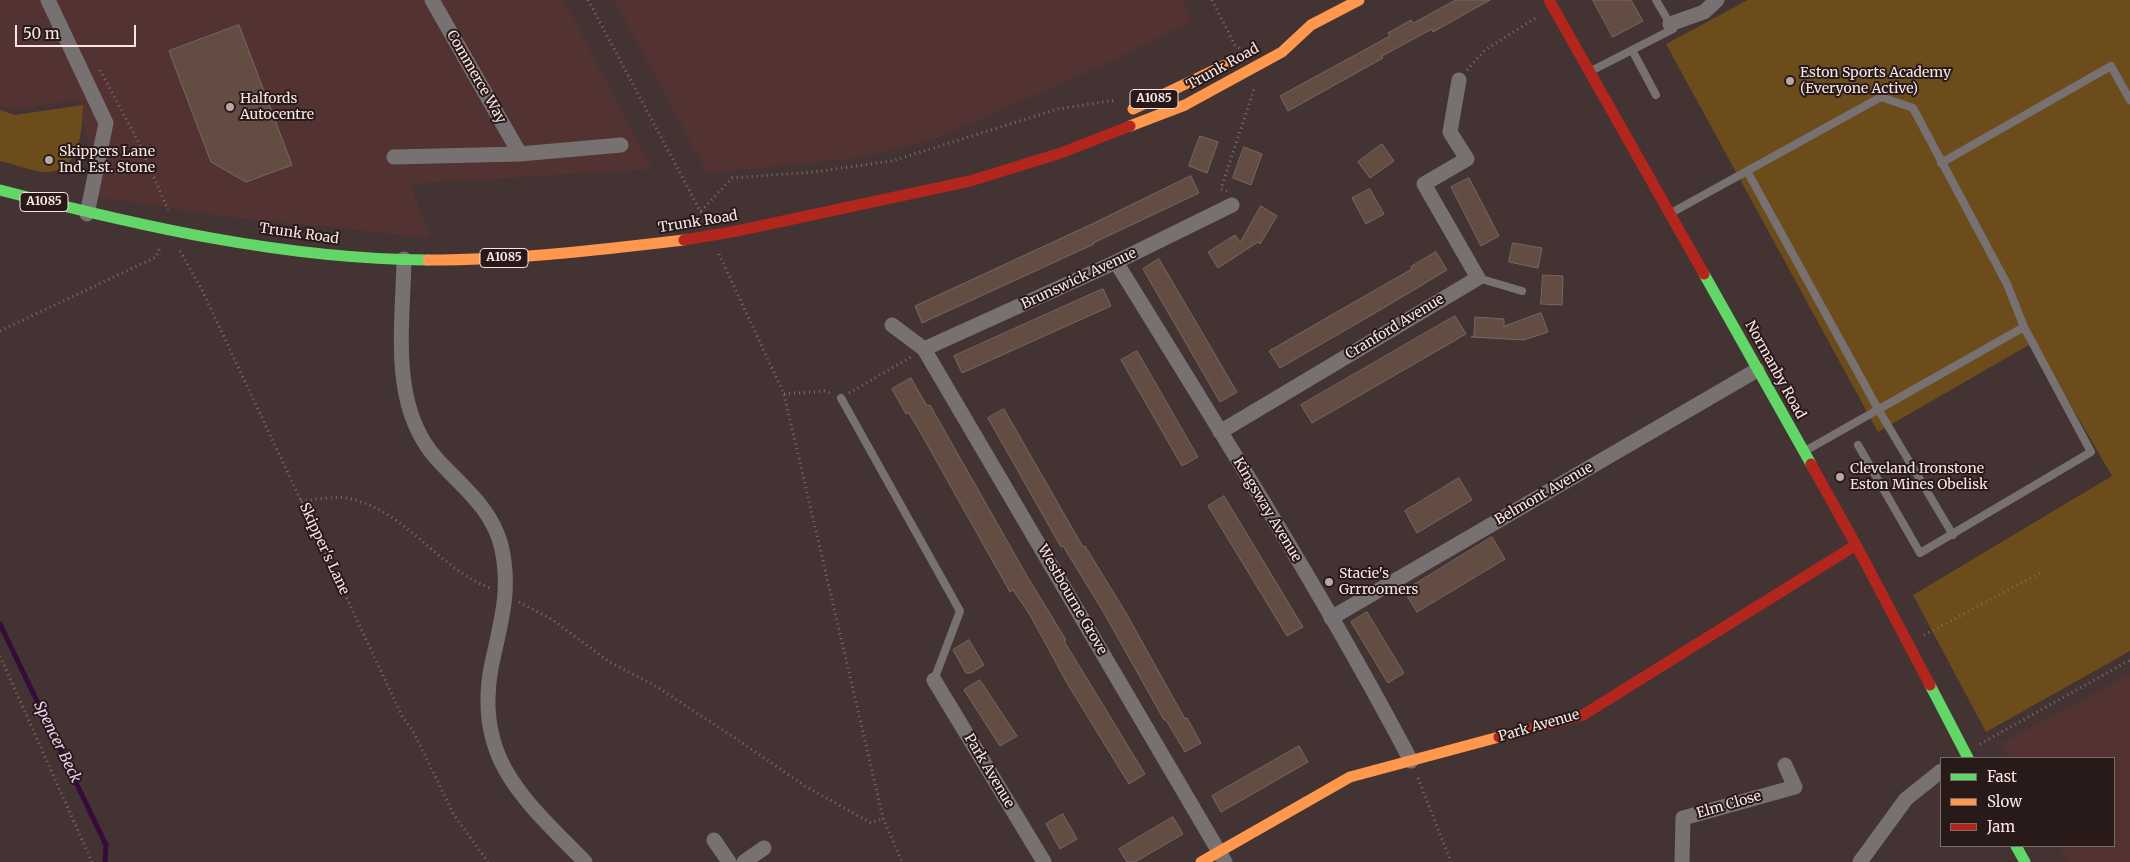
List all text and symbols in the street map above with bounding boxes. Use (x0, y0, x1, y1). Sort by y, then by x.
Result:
scale bar (18, 15, 139, 47)
text: 50 m (23, 24, 60, 43)
street label: Commerce Way (443, 28, 509, 126)
street label: Trunk Road (1184, 40, 1262, 94)
place label: Eston Sports Academy (Everyone Active) (1800, 65, 1951, 98)
marker: Eston Sports Academy (Everyone Active) (1784, 75, 1796, 87)
road number: A1085 (1130, 90, 1178, 108)
place label: Halfords Autocentre (240, 91, 314, 124)
marker: Halfords Autocentre (224, 101, 236, 113)
place label: Skippers Lane Ind. Est. Stone (59, 144, 155, 176)
marker: Skippers Lane Ind. Est. Stone (43, 154, 55, 166)
road number: A1085 (20, 192, 68, 212)
street label: Trunk Road (657, 207, 739, 237)
street label: Trunk Road (258, 220, 340, 248)
street label: Brunswick Avenue (1019, 245, 1139, 313)
road number: A1085 (480, 248, 528, 268)
street label: Cranford Avenue (1343, 291, 1447, 363)
street label: Normanby Road (1741, 318, 1809, 422)
street label: Kingsway Avenue (1229, 455, 1305, 565)
street label: Belmont Avenue (1492, 459, 1596, 529)
place label: Cleveland Ironstone Eston Mines Obelisk (1850, 461, 1988, 494)
marker: Cleveland Ironstone Eston Mines Obelisk (1834, 471, 1846, 483)
street label: Skipper's Lane (295, 500, 353, 598)
street label: Westbourne Grove (1034, 542, 1110, 658)
place label: Stacie's Grrroomers (1339, 566, 1418, 598)
marker: Stacie's Grrroomers (1323, 576, 1335, 588)
water label: Spencer Beck (30, 698, 84, 786)
street label: Park Avenue (1497, 706, 1581, 746)
street label: Park Avenue (960, 731, 1018, 811)
legend (1940, 757, 2115, 847)
text: Fast (1987, 767, 2017, 786)
street label: Elm Close (1695, 788, 1763, 822)
text: Slow (1987, 792, 2022, 811)
text: Jam (1987, 817, 2015, 836)

